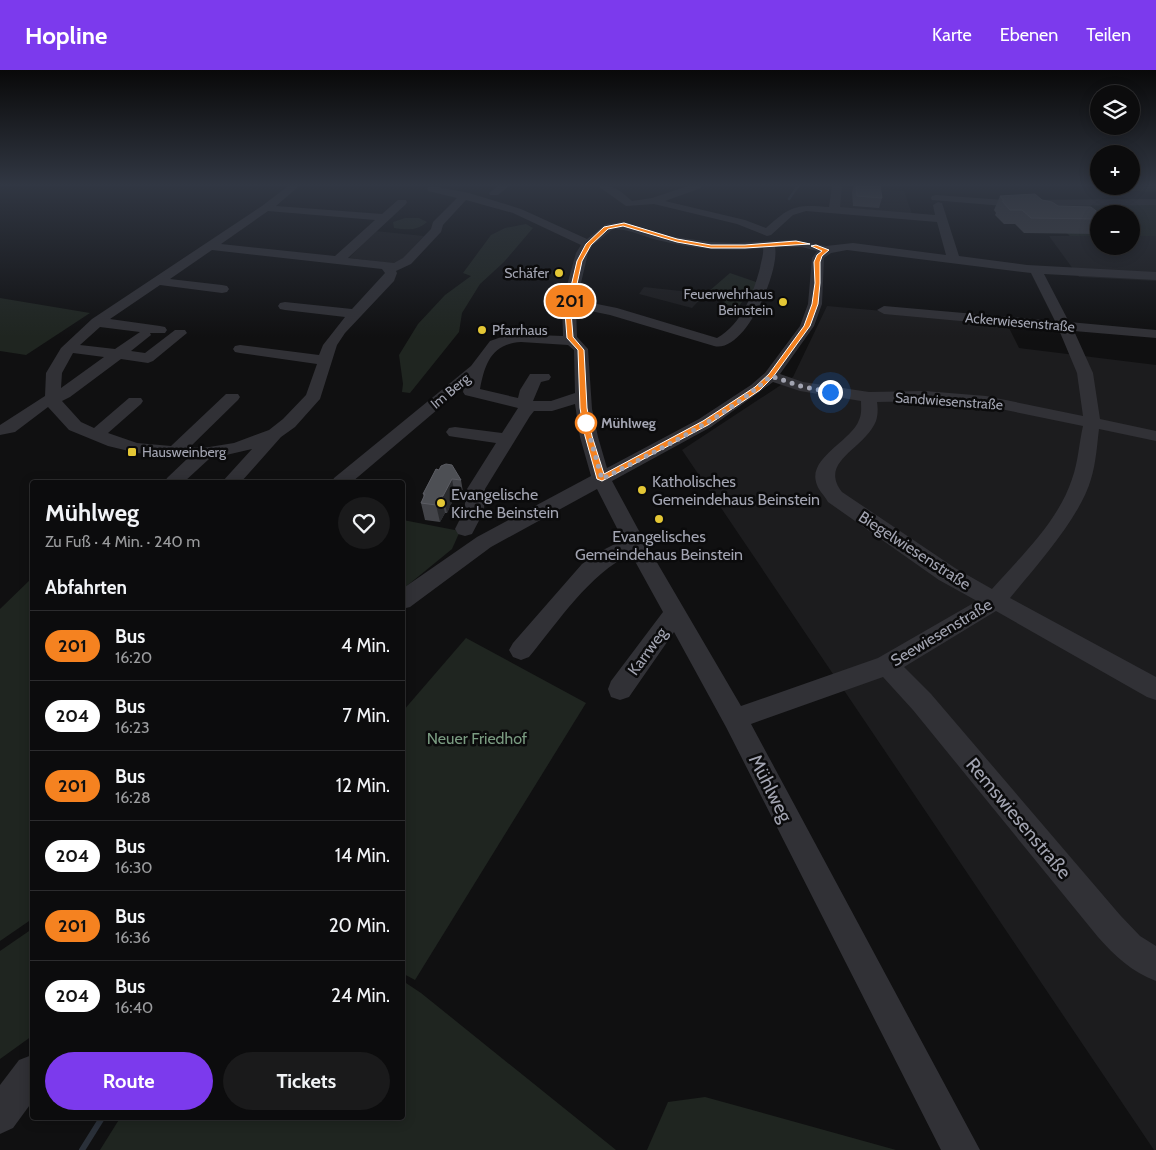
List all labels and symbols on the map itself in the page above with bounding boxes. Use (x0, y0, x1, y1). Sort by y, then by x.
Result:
place label: Schäfer (504, 264, 550, 282)
marker: Schäfer (553, 267, 565, 279)
line badge: 201 (541, 285, 599, 317)
place label: Feuerwehrhaus Beinstein (683, 285, 773, 319)
marker: Feuerwehrhaus Beinstein (777, 296, 789, 308)
street label: Ackerwiesenstraße (964, 308, 1076, 336)
place label: Pfarrhaus (492, 321, 548, 339)
marker: Pfarrhaus (476, 324, 488, 336)
street label: Im Berg (427, 369, 474, 413)
your location (818, 380, 843, 405)
street label: Sandwiesenstraße (894, 388, 1004, 414)
marker: Mühlweg (575, 412, 597, 434)
place label: Mühlweg (601, 414, 656, 432)
place label: Hausweinberg (142, 443, 227, 461)
marker: Hausweinberg (126, 446, 138, 458)
place label: Katholisches Gemeindehaus Beinstein (652, 472, 820, 509)
marker: Katholisches Gemeindehaus Beinstein (636, 484, 648, 496)
place label: Evangelische Kirche Beinstein (451, 485, 559, 522)
marker: Evangelische Kirche Beinstein (435, 497, 447, 509)
street label: Biegelwiesenstraße (855, 507, 974, 594)
marker: Evangelisches Gemeindehaus Beinstein (653, 513, 665, 525)
place label: Evangelisches Gemeindehaus Beinstein (575, 527, 743, 564)
street label: Seewiesenstraße (887, 595, 995, 670)
street label: Karrweg (624, 623, 672, 679)
park label: Neuer Friedhof (427, 729, 528, 748)
street label: Mühlweg (744, 751, 798, 826)
street label: Remswiesenstraße (961, 753, 1076, 884)

